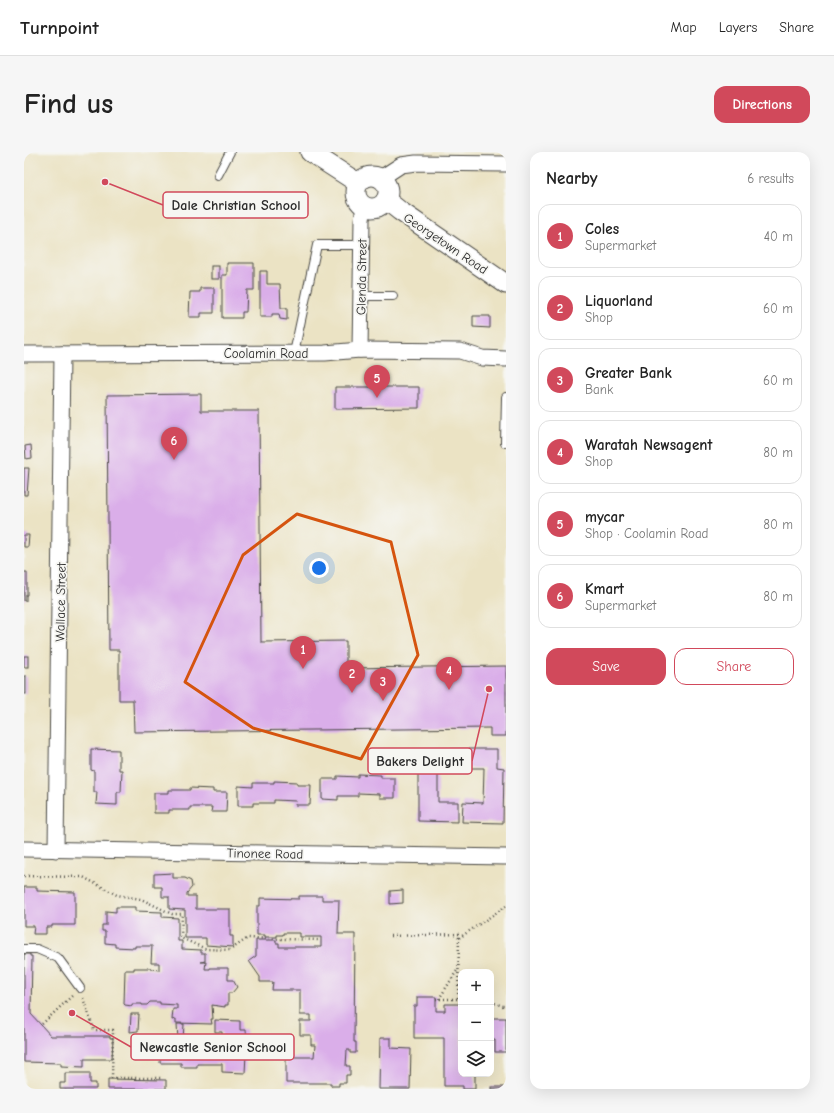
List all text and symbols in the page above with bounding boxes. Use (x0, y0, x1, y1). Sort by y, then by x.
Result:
text: Turnpoint (20, 17, 99, 39)
text: Map (670, 19, 697, 36)
text: Layers (719, 19, 757, 36)
text: Share (779, 19, 814, 36)
button: Directions (714, 86, 810, 123)
text: Find us (24, 88, 113, 120)
text: Nearby (546, 169, 597, 188)
text: 6 results (747, 171, 794, 186)
callout: Dale Christian School (163, 192, 308, 218)
text: Dale Christian School (172, 197, 300, 214)
street label: Georgetown Road (401, 210, 491, 277)
text: Coles (585, 220, 619, 238)
text: 1 (557, 229, 563, 244)
text: 40 m (764, 229, 793, 244)
street label: Glenda Street (353, 237, 370, 315)
text: Supermarket (585, 238, 656, 253)
text: Liquorland (585, 292, 653, 310)
text: 2 (557, 301, 563, 316)
text: 60 m (763, 301, 793, 316)
text: Shop (585, 310, 613, 325)
street label: Coolamin Road (224, 346, 308, 361)
text: Greater Bank (585, 364, 672, 382)
pin: 5 (364, 365, 390, 398)
text: 3 (557, 373, 563, 388)
text: 60 m (763, 373, 793, 388)
text: Bank (585, 382, 613, 397)
pin: 6 (161, 427, 187, 460)
text: Waratah Newsagent (585, 436, 712, 454)
text: 4 (557, 445, 563, 460)
text: 80 m (763, 445, 793, 460)
text: Shop (585, 454, 613, 469)
text: mycar (585, 508, 624, 526)
text: 5 (557, 517, 563, 532)
text: 80 m (763, 517, 793, 532)
text: Shop · Coolamin Road (585, 526, 709, 541)
your location (309, 558, 329, 578)
street label: Wallace Street (52, 561, 69, 642)
text: Kmart (585, 580, 624, 598)
text: 6 (557, 589, 563, 604)
text: 80 m (763, 589, 793, 604)
text: Supermarket (585, 598, 656, 613)
pin: 1 (290, 636, 316, 669)
button: Save (546, 648, 666, 685)
button: Share (674, 648, 794, 685)
pin: 4 (436, 657, 462, 690)
pin: 2 (339, 660, 365, 693)
pin: 3 (370, 668, 396, 701)
callout: Bakers Delight (368, 748, 472, 774)
text: Bakers Delight (376, 753, 464, 770)
street label: Tinonee Road (227, 845, 303, 862)
map controls (458, 969, 494, 1077)
button: + (458, 969, 494, 1005)
button: − (458, 1005, 494, 1041)
callout: Newcastle Senior School (131, 1034, 294, 1060)
text: Newcastle Senior School (140, 1039, 286, 1056)
button: layers (458, 1041, 494, 1077)

